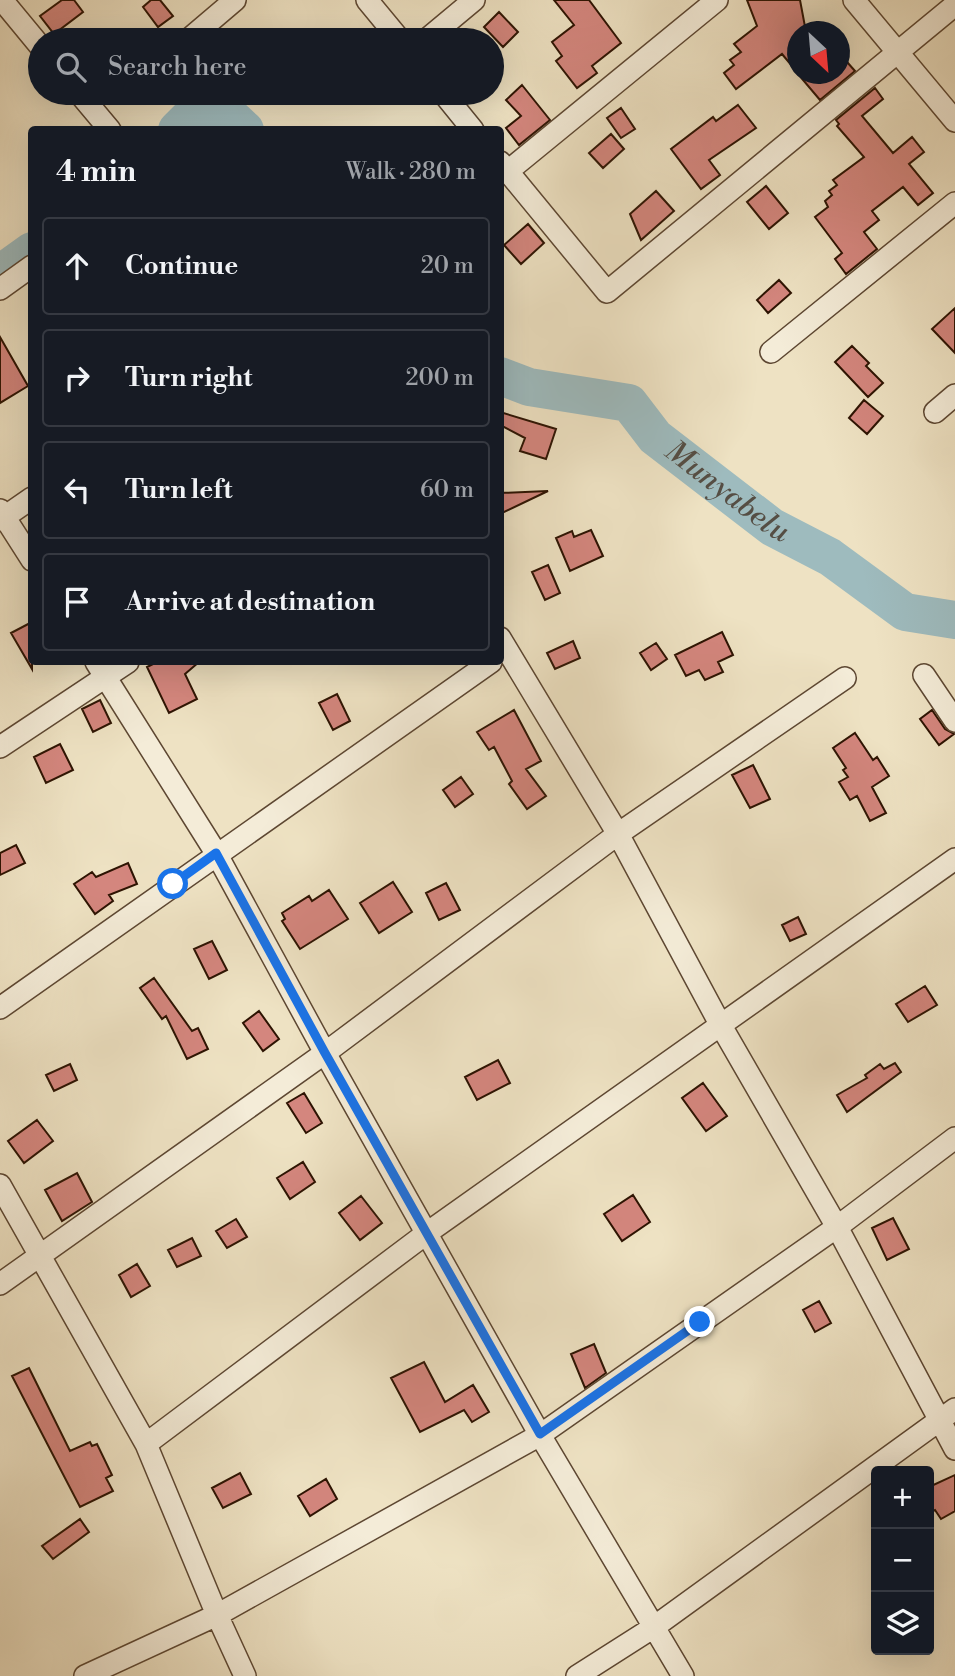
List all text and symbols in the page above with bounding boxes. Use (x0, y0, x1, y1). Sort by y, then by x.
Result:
north arrow (787, 21, 850, 84)
search box (28, 28, 504, 105)
icon: search (52, 48, 90, 86)
text: Search here (108, 51, 247, 83)
text: 4 min (56, 153, 136, 191)
text: Walk · 280 m (346, 158, 476, 186)
icon: ahead (58, 247, 96, 285)
text: Continue (125, 250, 238, 282)
text: 20 m (421, 252, 474, 280)
icon: right (58, 359, 96, 397)
text: Turn right (125, 362, 253, 394)
text: 200 m (406, 364, 474, 392)
water label: Munyabelu (657, 432, 796, 552)
icon: left (58, 471, 96, 509)
text: Turn left (125, 474, 233, 506)
text: 60 m (420, 476, 474, 504)
icon: arrive (58, 583, 96, 621)
text: Arrive at destination (125, 586, 375, 618)
route start (157, 868, 188, 899)
route end (684, 1306, 715, 1337)
map controls (871, 1466, 934, 1655)
button: + (871, 1466, 934, 1529)
button: − (871, 1529, 934, 1592)
button: layers (871, 1592, 934, 1655)

